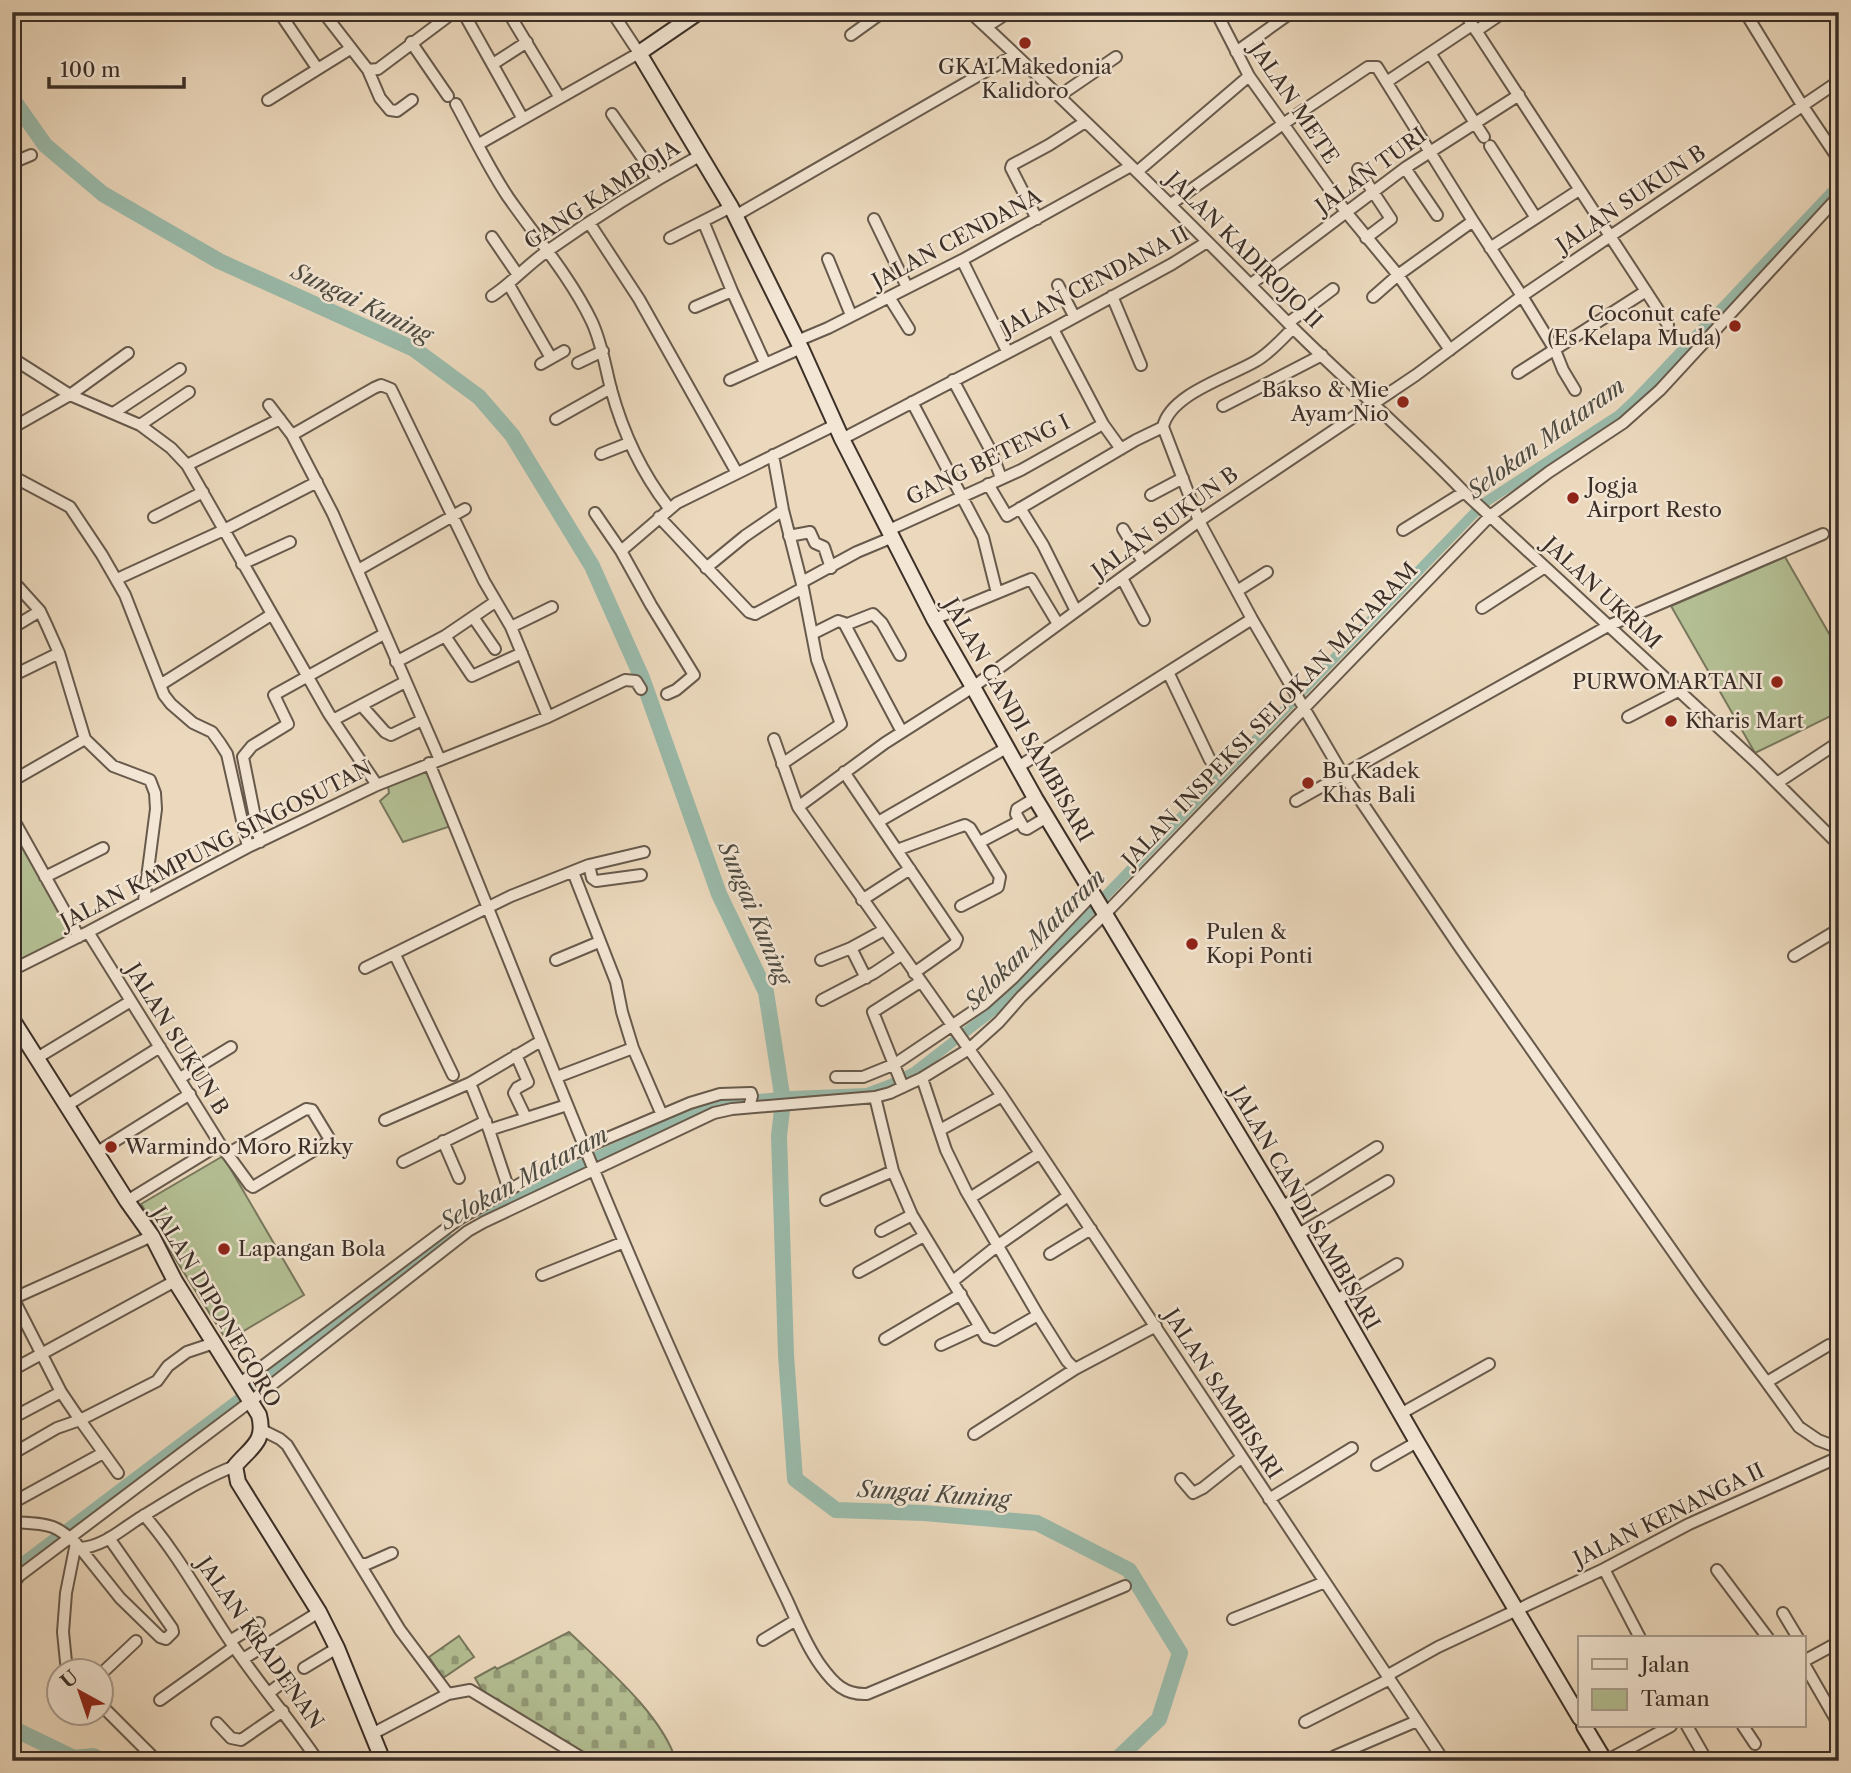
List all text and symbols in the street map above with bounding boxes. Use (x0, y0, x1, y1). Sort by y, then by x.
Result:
marker: GKAI Makedonia Kalidoro (1017, 35, 1033, 51)
street label: JALAN METE (1243, 35, 1344, 168)
scale bar (49, 46, 184, 90)
place label: GKAI Makedonia Kalidoro (938, 54, 1113, 103)
text: 100 m (60, 57, 121, 82)
street label: JALAN TURI (1308, 122, 1431, 221)
street label: GANG KAMBOJA (519, 135, 684, 254)
street label: JALAN SUKUN B (1549, 140, 1710, 259)
street label: JALAN KADIROJO II (1159, 164, 1328, 333)
street label: JALAN CENDANA (865, 183, 1046, 295)
street label: JALAN CENDANA II (994, 221, 1193, 342)
water label: Sungai Kuning (285, 256, 439, 350)
place label: Coconut cafe (Es Kelapa Muda) (1547, 301, 1721, 350)
marker: Coconut cafe (Es Kelapa Muda) (1727, 318, 1743, 334)
water label: Selokan Mataram (1460, 371, 1630, 506)
place label: Bakso & Mie Ayam Nio (1262, 377, 1389, 426)
marker: Bakso & Mie Ayam Nio (1395, 394, 1411, 410)
street label: GANG BETENG I (902, 409, 1074, 510)
street label: JALAN SUKUN B (1085, 461, 1242, 586)
place label: Jogja Airport Resto (1584, 473, 1722, 522)
marker: Jogja Airport Resto (1565, 490, 1581, 506)
street label: JALAN UKRIM (1536, 529, 1667, 654)
street label: JALAN INSPEKSI SELOKAN MATARAM (1115, 557, 1422, 874)
street label: JALAN CANDI SAMBISARI (937, 591, 1099, 846)
place label: PURWOMARTANI (1572, 669, 1763, 694)
marker: PURWOMARTANI (1769, 674, 1785, 690)
place label: Kharis Mart (1685, 708, 1804, 733)
marker: Kharis Mart (1663, 713, 1679, 729)
street label: JALAN KAMPUNG SINGOSUTAN (53, 755, 376, 936)
place label: Bu Kadek Khas Bali (1322, 758, 1420, 807)
marker: Bu Kadek Khas Bali (1300, 775, 1316, 791)
water label: Sungai Kuning (711, 835, 799, 991)
water label: Selokan Mataram (957, 863, 1111, 1017)
place label: Pulen & Kopi Ponti (1206, 919, 1313, 968)
marker: Pulen & Kopi Ponti (1184, 936, 1200, 952)
street label: JALAN SUKUN B (119, 956, 234, 1119)
street label: JALAN CANDI SAMBISARI (1224, 1079, 1386, 1334)
water label: Selokan Mataram (433, 1120, 613, 1237)
place label: Warmindo Moro Rizky (124, 1134, 353, 1159)
marker: Warmindo Moro Rizky (103, 1139, 119, 1155)
street label: JALAN DIPONEGORO (145, 1199, 286, 1412)
place label: Lapangan Bola (238, 1236, 387, 1261)
marker: Lapangan Bola (216, 1241, 232, 1257)
street label: JALAN SAMBISARI (1157, 1301, 1288, 1483)
street label: JALAN KENANGA II (1567, 1458, 1768, 1573)
water label: Sungai Kuning (855, 1475, 1014, 1513)
street label: JALAN KRADENAN (190, 1550, 329, 1733)
legend (1578, 1636, 1806, 1728)
text: Jalan (1638, 1652, 1690, 1677)
north arrow (46, 1658, 116, 1728)
text: U (56, 1665, 83, 1693)
text: Taman (1641, 1686, 1710, 1711)

